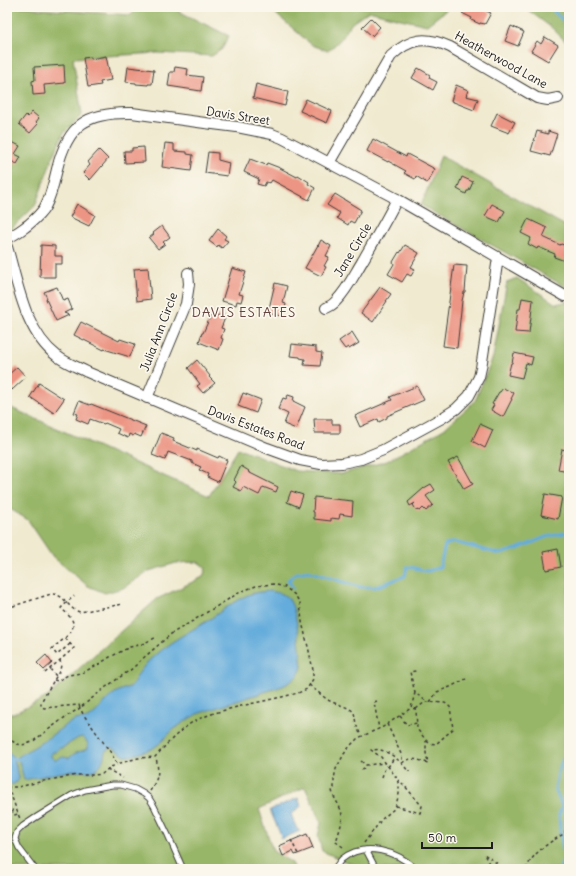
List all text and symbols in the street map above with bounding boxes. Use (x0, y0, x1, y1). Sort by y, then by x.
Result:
street label: Heatherwood Lane (452, 28, 550, 91)
street label: Davis Street (205, 103, 271, 128)
street label: Jane Circle (331, 220, 374, 279)
street label: Julia Ann Circle (137, 290, 180, 373)
district label: DAVIS ESTATES (192, 304, 296, 321)
street label: Davis Estates Road (206, 402, 307, 453)
scale bar (422, 824, 492, 850)
text: 50 m (428, 830, 457, 845)

